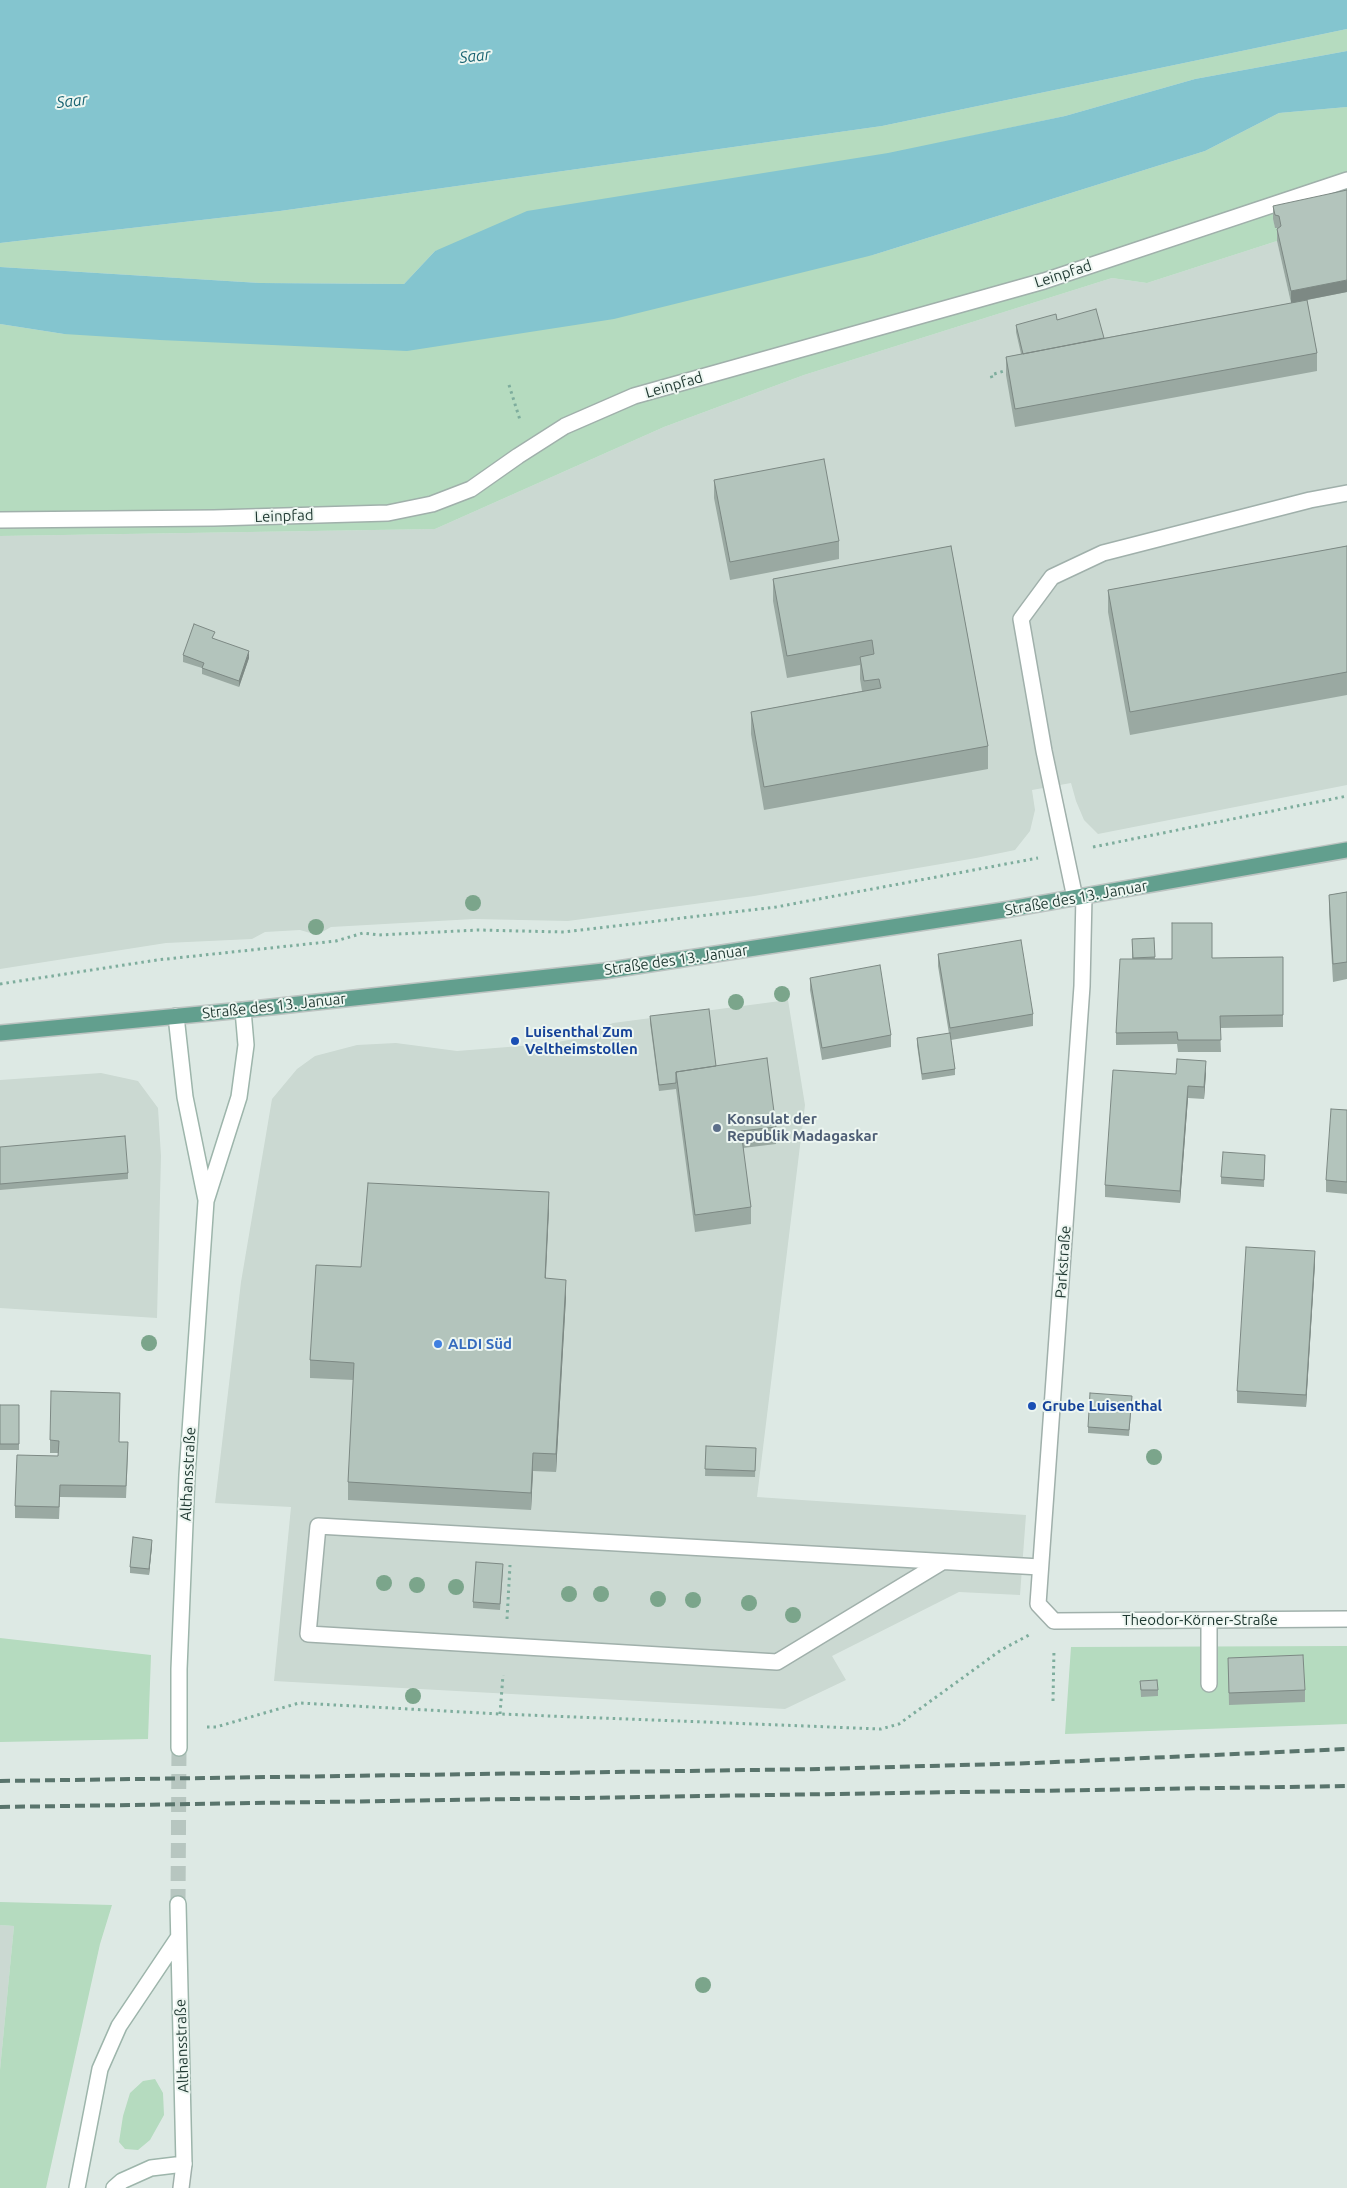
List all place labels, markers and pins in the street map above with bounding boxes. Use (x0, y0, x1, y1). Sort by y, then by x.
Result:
place label: Luisenthal Zum Veltheimstollen (525, 1023, 638, 1058)
marker: Luisenthal Zum Veltheimstollen (509, 1035, 521, 1047)
place label: Konsulat der Republik Madagaskar (727, 1110, 878, 1145)
marker: Konsulat der Republik Madagaskar (711, 1122, 723, 1134)
place label: ALDI Süd (448, 1335, 512, 1353)
marker: ALDI Süd (432, 1338, 444, 1350)
place label: Grube Luisenthal (1042, 1397, 1162, 1415)
marker: Grube Luisenthal (1026, 1400, 1038, 1412)

